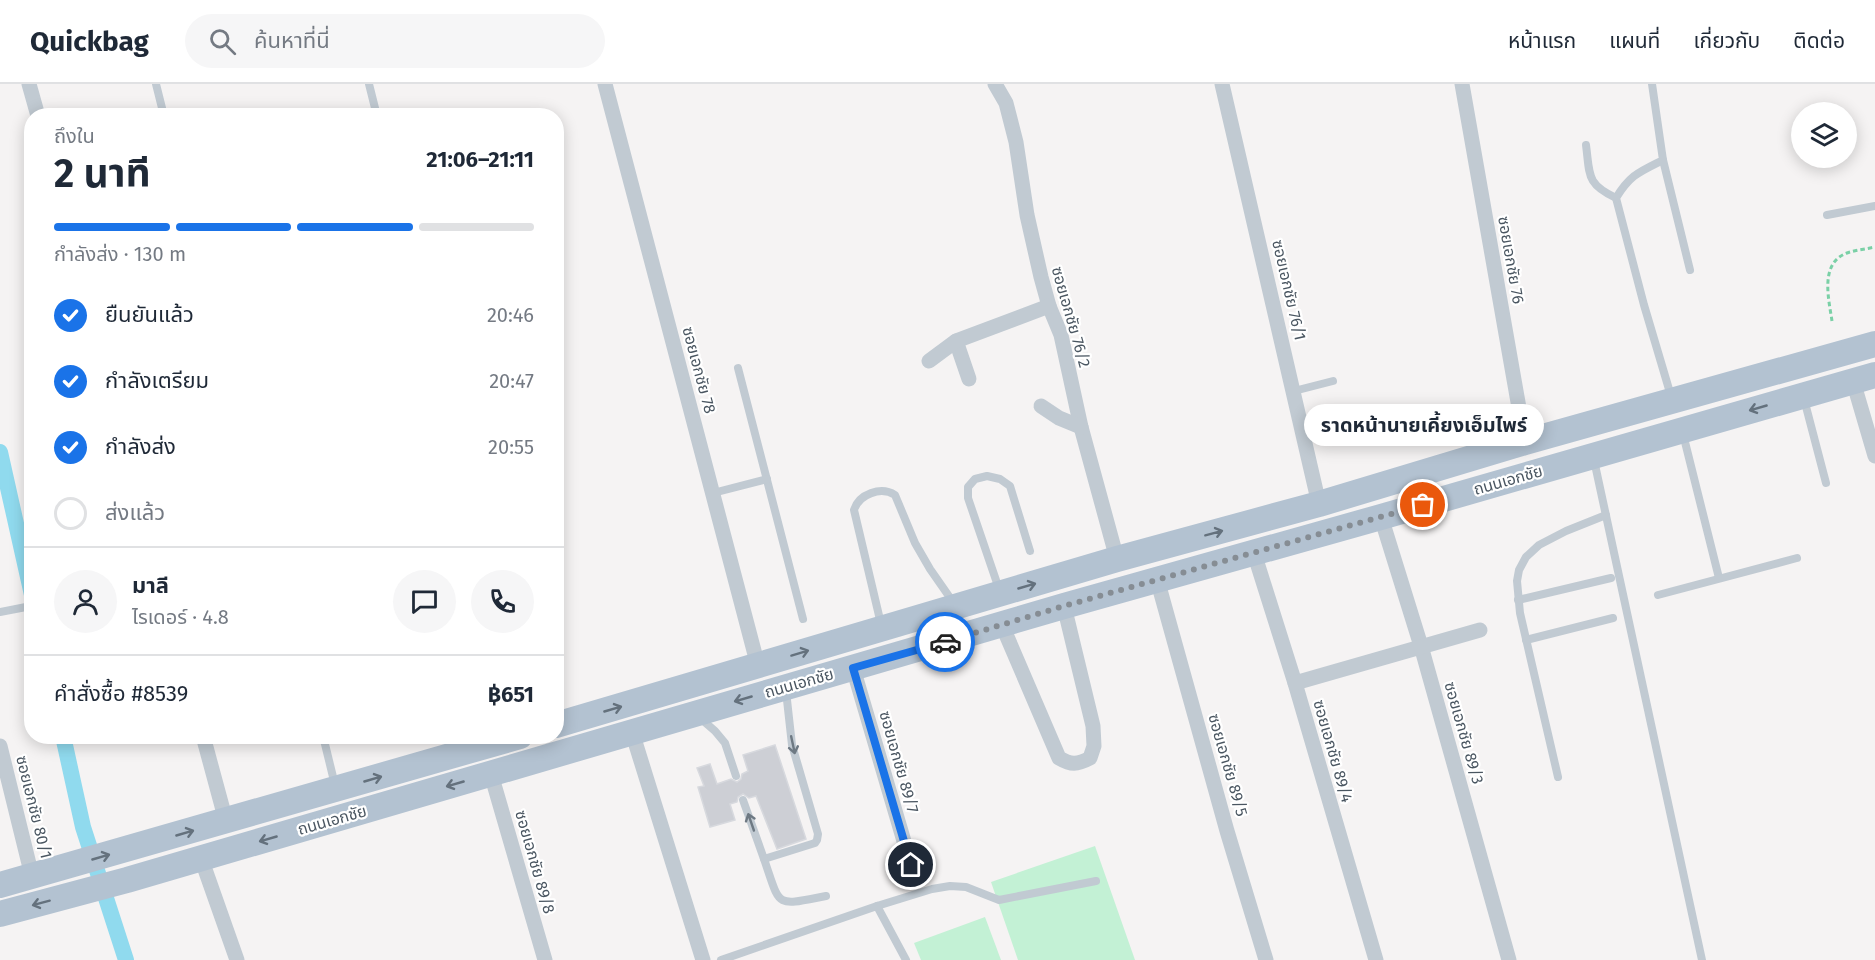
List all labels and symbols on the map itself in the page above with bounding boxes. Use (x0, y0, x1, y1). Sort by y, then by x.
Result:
street label: ซอยเอกชัย 76 (1494, 215, 1528, 305)
street label: ซอยเอกชัย 76/1 (1268, 238, 1310, 342)
street label: ซอยเอกชัย 76/2 (1048, 264, 1094, 370)
street label: ซอยเอกชัย 78 (678, 325, 720, 416)
one-way arrow (1749, 402, 1768, 414)
callout: ราดหน้านายเคี้ยงเอ็มไพร์ (1303, 403, 1543, 445)
street label: ถนนเอกชัย (1471, 461, 1545, 499)
pin (1397, 479, 1448, 530)
one-way arrow (1205, 527, 1224, 538)
one-way arrow (1017, 580, 1036, 591)
courier (915, 612, 975, 672)
one-way arrow (790, 647, 809, 658)
street label: ถนนเอกชัย (762, 664, 836, 702)
street label: ซอยเอกชัย 89/3 (1440, 680, 1488, 786)
one-way arrow (734, 694, 753, 705)
street label: ซอยเอกชัย 89/4 (1309, 698, 1357, 805)
one-way arrow (603, 703, 622, 714)
street label: ซอยเอกชัย 89/7 (875, 709, 923, 815)
street label: ซอยเอกชัย 89/5 (1204, 712, 1252, 818)
one-way arrow (788, 734, 799, 754)
street label: ซอยเอกชัย 80/1 (12, 754, 56, 860)
one-way arrow (363, 773, 382, 784)
one-way arrow (446, 779, 465, 790)
street label: ถนนเอกชัย (295, 801, 369, 839)
street label: ซอยเอกชัย 89/8 (511, 808, 559, 916)
one-way arrow (745, 813, 756, 832)
one-way arrow (175, 827, 194, 838)
one-way arrow (259, 833, 278, 845)
pin (885, 839, 936, 890)
one-way arrow (91, 851, 110, 862)
one-way arrow (32, 898, 51, 910)

